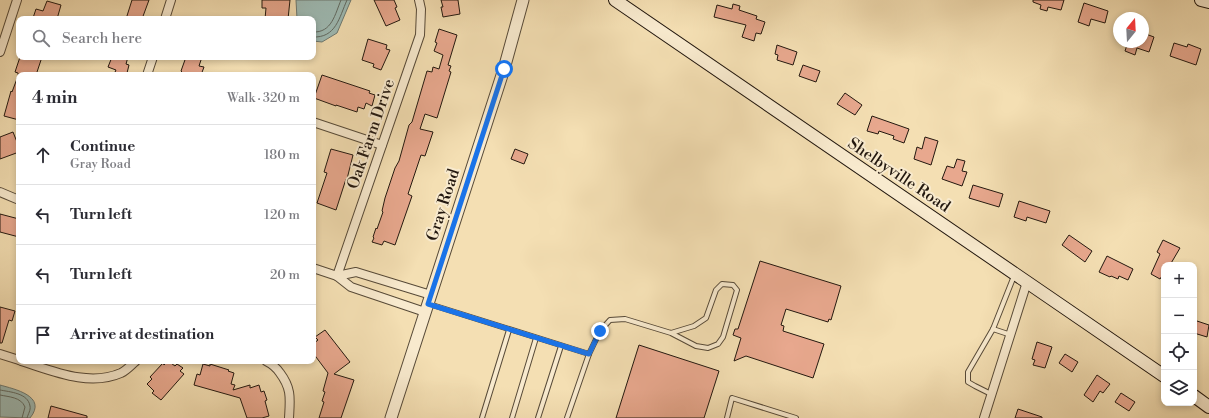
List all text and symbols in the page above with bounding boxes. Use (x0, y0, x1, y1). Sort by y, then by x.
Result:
north arrow (1113, 12, 1149, 48)
search box (16, 16, 316, 60)
icon: search (30, 27, 52, 49)
text: Search here (62, 29, 142, 48)
route start (495, 60, 513, 78)
street label: Oak Farm Drive (343, 76, 399, 192)
text: 4 min (32, 87, 77, 109)
text: Walk · 320 m (227, 90, 300, 106)
street label: Shelbyville Road (844, 133, 954, 217)
text: Continue (70, 137, 135, 156)
icon: ahead (32, 144, 54, 166)
text: 180 m (264, 147, 300, 163)
text: Gray Road (70, 156, 131, 172)
street label: Gray Road (422, 166, 464, 244)
icon: left (32, 204, 54, 226)
text: Turn left (70, 205, 132, 224)
text: 120 m (264, 207, 300, 223)
map controls (1161, 262, 1197, 406)
button: + (1161, 262, 1197, 298)
icon: left (32, 264, 54, 286)
text: Turn left (70, 265, 132, 284)
text: 20 m (270, 267, 300, 283)
button: − (1161, 298, 1197, 334)
route end (591, 322, 609, 340)
icon: arrive (32, 324, 54, 346)
text: Arrive at destination (70, 325, 214, 344)
button: locate (1161, 334, 1197, 370)
button: layers (1161, 370, 1197, 406)

